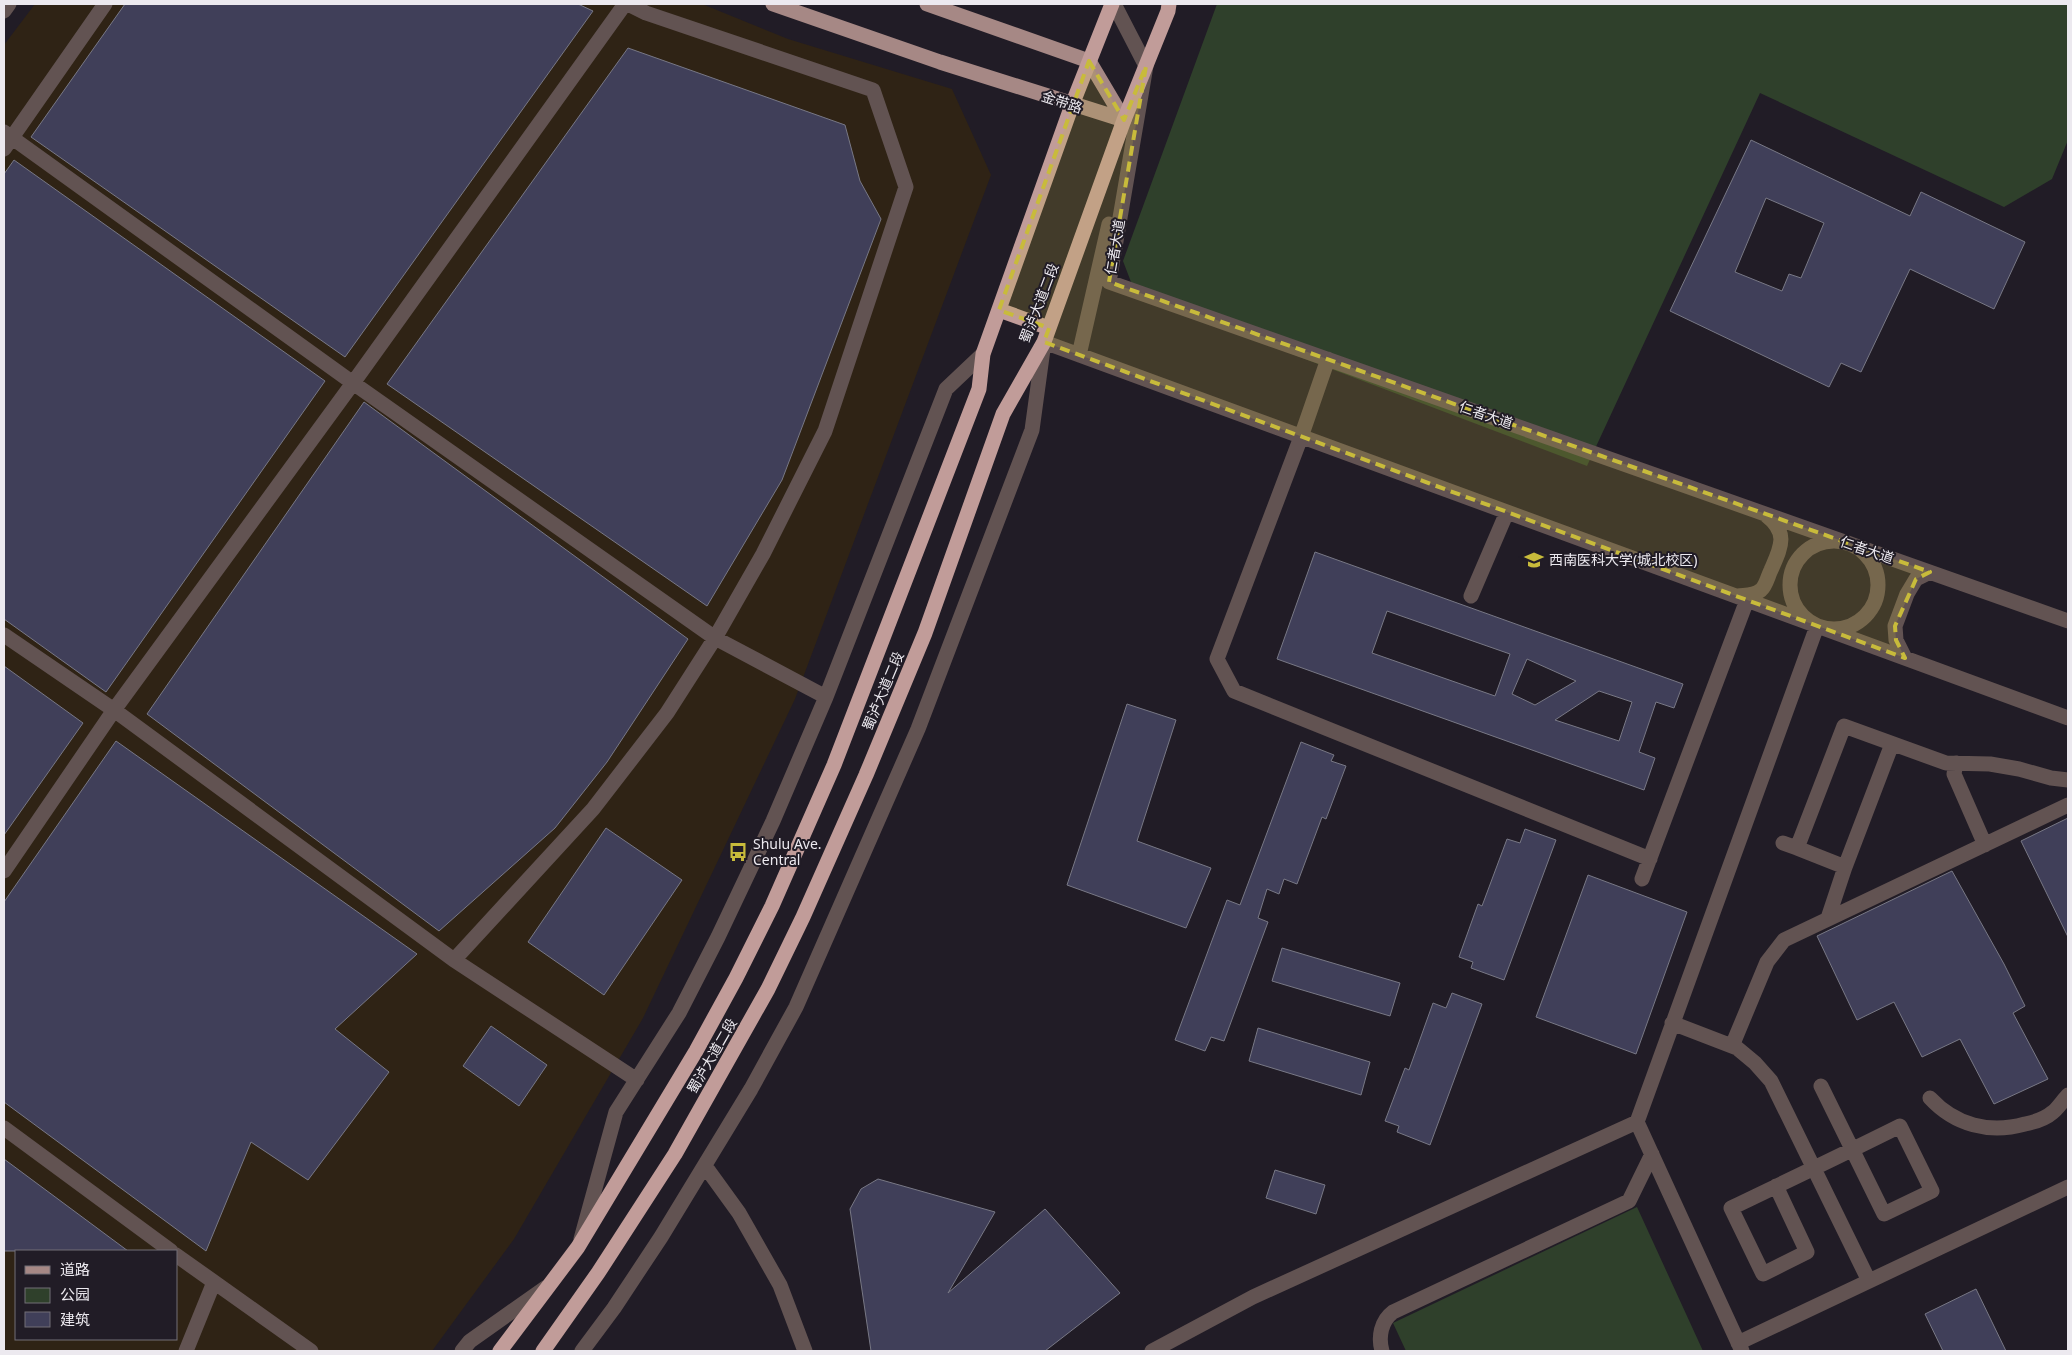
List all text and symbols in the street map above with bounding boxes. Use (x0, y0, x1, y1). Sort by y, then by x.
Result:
street label: 金带路 (1039, 86, 1085, 117)
street label: 仁者大道 (1100, 218, 1129, 276)
street label: 蜀泸大道二段 (1015, 260, 1062, 345)
street label: 仁者大道 (1457, 396, 1516, 433)
street label: 仁者大道 (1838, 531, 1897, 568)
school or university icon: 西南医科大学(城北校区) (1523, 549, 1545, 571)
place label: 西南医科大学(城北校区) (1549, 550, 1697, 569)
street label: 蜀泸大道二段 (857, 648, 908, 733)
place label: Shulu Ave. Central (753, 834, 822, 869)
bus stop icon: Shulu Ave. Central (727, 841, 749, 863)
street label: 蜀泸大道二段 (682, 1015, 741, 1097)
legend (15, 1250, 178, 1340)
text: 道路 (60, 1259, 90, 1279)
text: 公园 (60, 1284, 90, 1304)
text: 建筑 (60, 1309, 90, 1329)

